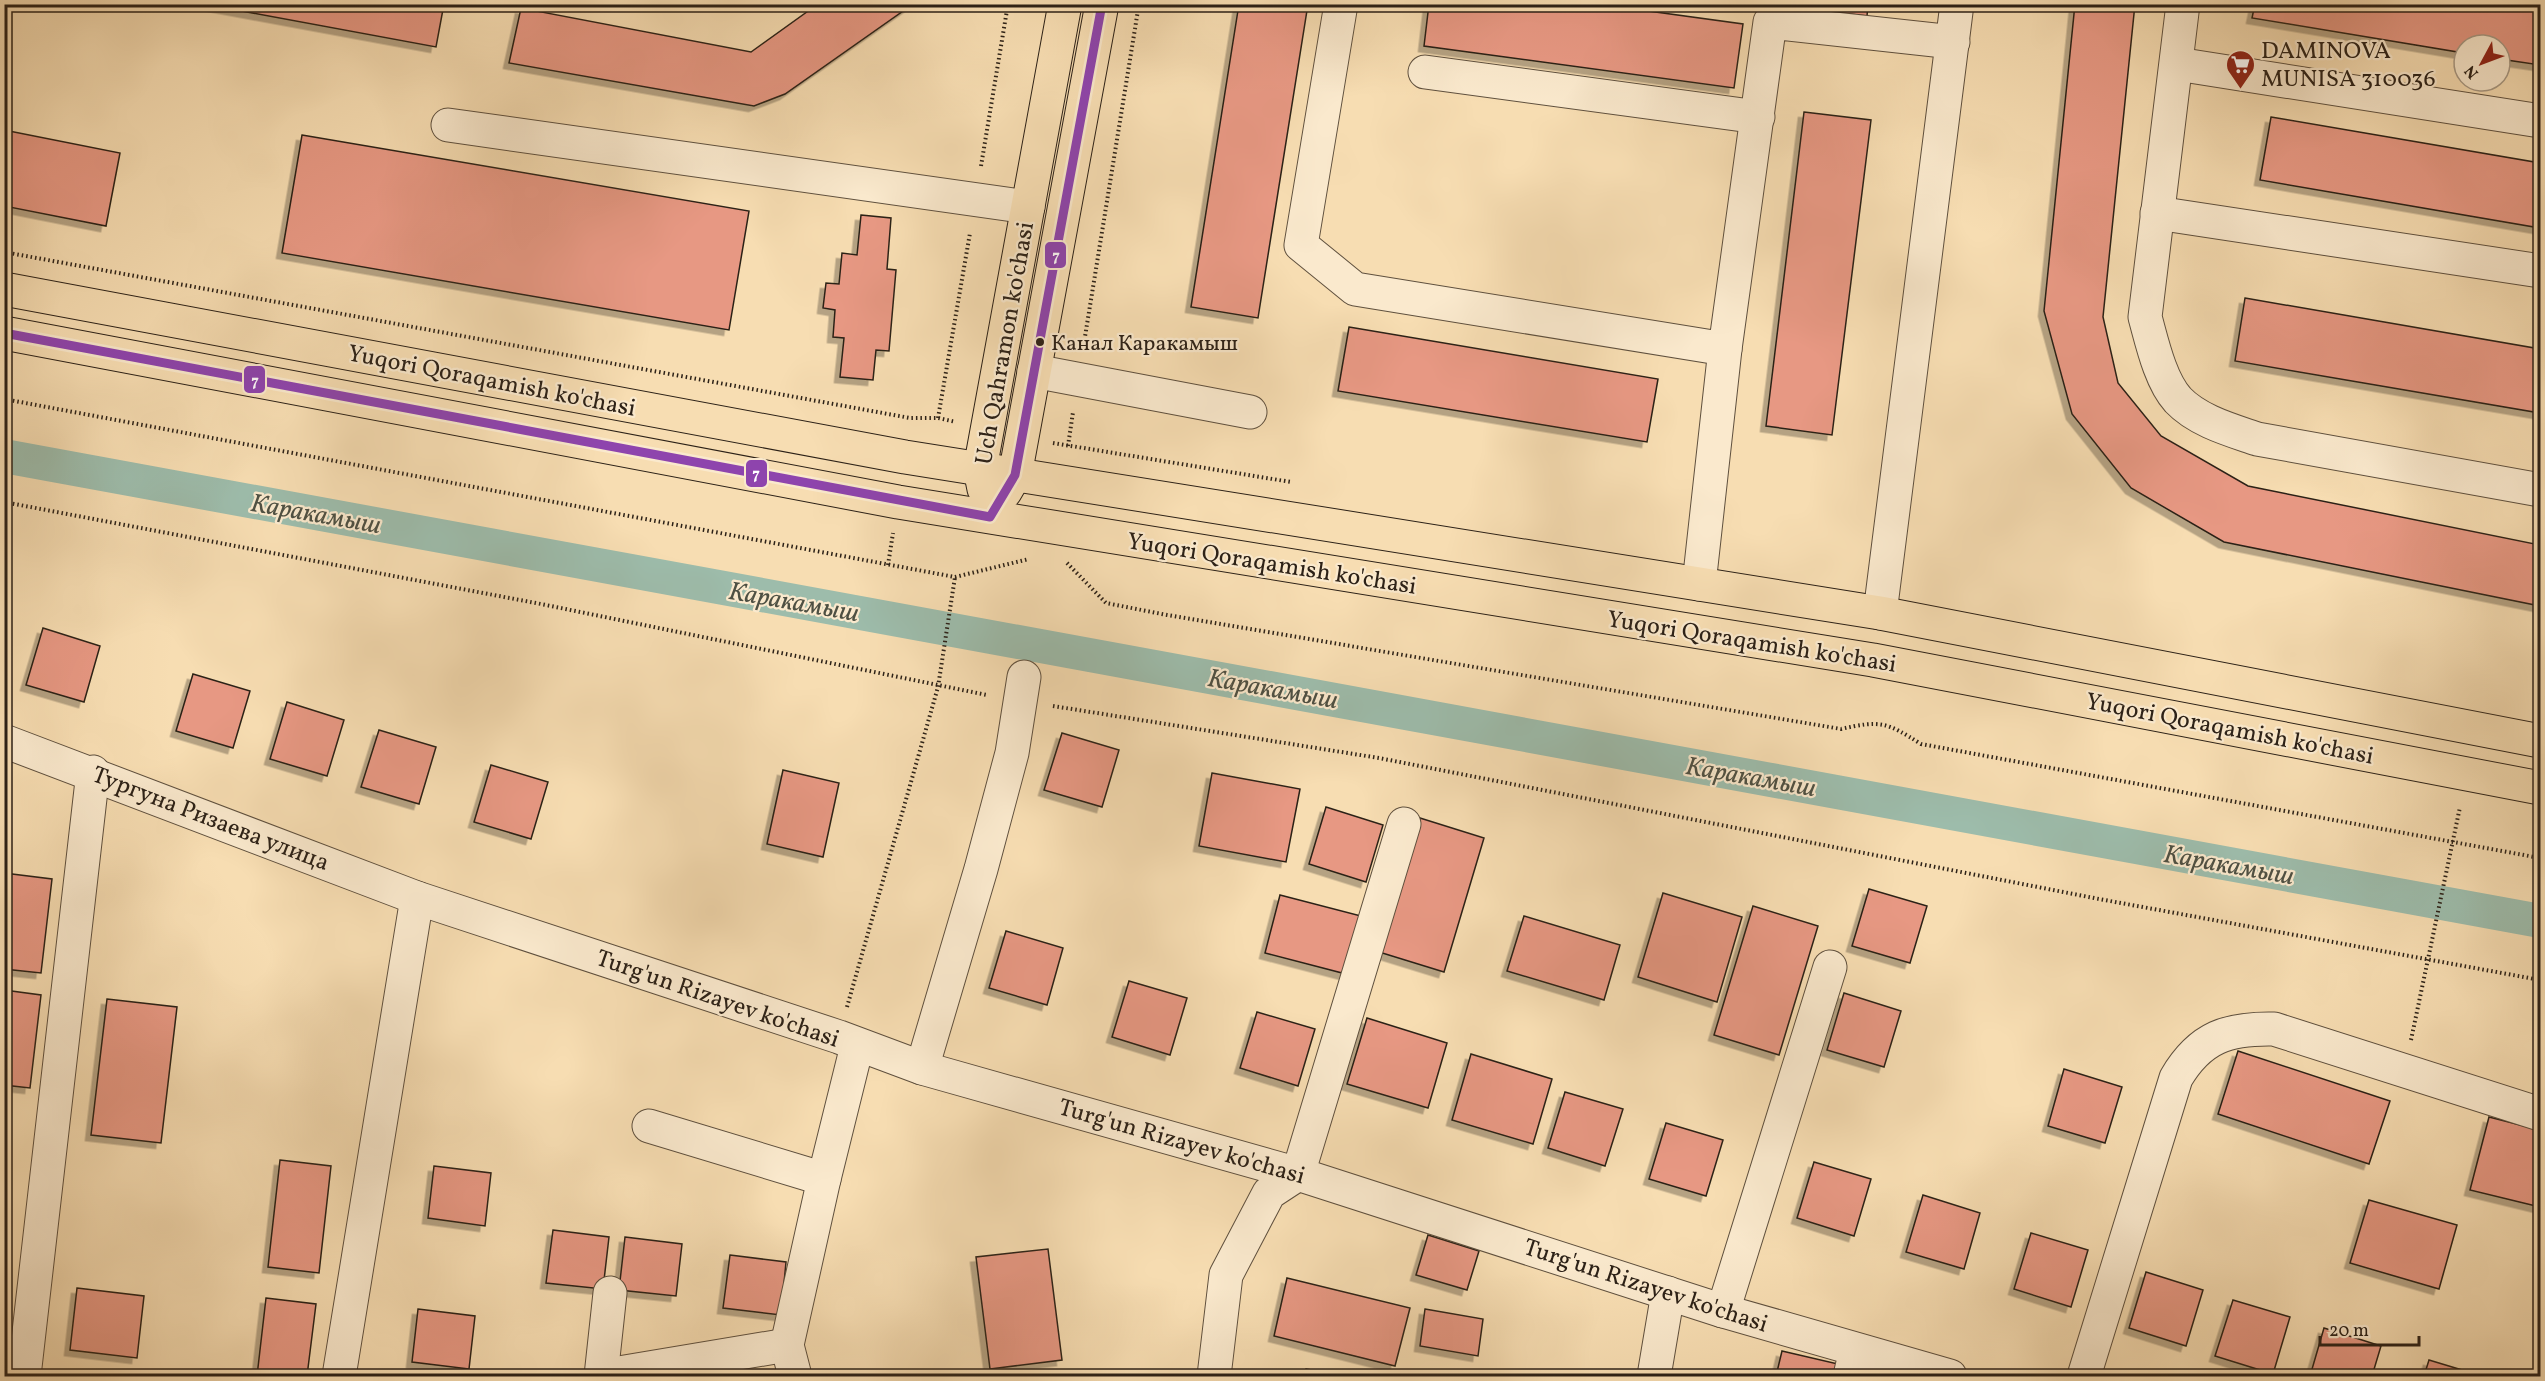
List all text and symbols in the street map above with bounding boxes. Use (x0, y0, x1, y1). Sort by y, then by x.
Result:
north arrow (2452, 33, 2512, 93)
place label: DAMINOVA MUNISA 310036 (2261, 35, 2436, 97)
supermarket icon: DAMINOVA MUNISA 310036 (2224, 48, 2256, 90)
text: N (2460, 60, 2484, 83)
street label: Uch Qahramon ko'chasi (968, 219, 1044, 468)
line badge: 7 (1044, 241, 1067, 269)
text: 7 (1052, 246, 1060, 268)
place label: Канал Каракамыш (1051, 329, 1238, 360)
marker: Канал Каракамыш (1034, 336, 1046, 348)
street label: Yuqori Qoraqamish ko'chasi (345, 337, 638, 427)
line badge: 7 (243, 365, 266, 394)
text: 7 (251, 371, 259, 393)
line badge: 7 (745, 459, 768, 488)
text: 7 (752, 464, 760, 486)
water label: Каракамыш (248, 486, 384, 544)
street label: Yuqori Qoraqamish ko'chasi (1125, 525, 1419, 605)
water label: Каракамыш (726, 574, 862, 632)
street label: Yuqori Qoraqamish ko'chasi (1605, 603, 1899, 683)
water label: Каракамыш (1205, 661, 1341, 719)
street label: Yuqori Qoraqamish ko'chasi (2083, 685, 2376, 775)
water label: Каракамыш (1683, 749, 1819, 807)
street label: Тургуна Ризаева улица (87, 759, 334, 881)
water label: Каракамыш (2161, 837, 2297, 895)
street label: Turg'un Rizayev ko'chasi (591, 942, 843, 1057)
street label: Turg'un Rizayev ko'chasi (1054, 1091, 1309, 1194)
street label: Turg'un Rizayev ko'chasi (1519, 1231, 1772, 1342)
scale bar (2320, 1309, 2419, 1347)
text: 20 m (2329, 1319, 2369, 1344)

